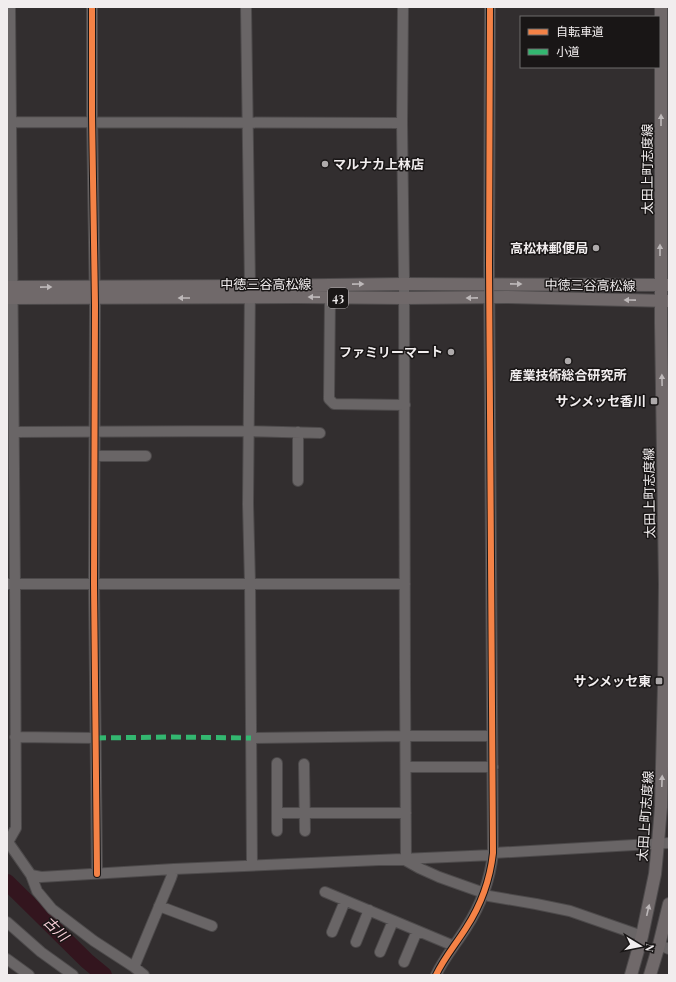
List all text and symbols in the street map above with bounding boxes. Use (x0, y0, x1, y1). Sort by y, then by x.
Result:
legend (520, 16, 660, 68)
text: 自転車道 (556, 23, 604, 39)
text: 小道 (556, 43, 580, 59)
one-way arrow (658, 113, 664, 126)
street label: 太田上町志度線 (638, 123, 655, 215)
place label: マルナカ上林店 (333, 155, 424, 172)
marker: マルナカ上林店 (320, 159, 330, 169)
place label: 高松林郵便局 (510, 239, 588, 256)
marker: 高松林郵便局 (591, 243, 601, 253)
one-way arrow (657, 243, 663, 256)
street label: 中徳三谷高松線 (220, 275, 312, 292)
street label: 中徳三谷高松線 (544, 275, 636, 294)
one-way arrow (352, 281, 365, 287)
one-way arrow (510, 281, 523, 287)
one-way arrow (40, 283, 52, 290)
road number: 43 (328, 288, 348, 308)
one-way arrow (307, 294, 320, 300)
one-way arrow (177, 295, 190, 301)
one-way arrow (465, 295, 478, 301)
one-way arrow (623, 297, 636, 303)
place label: ファミリーマート (339, 343, 443, 360)
marker: ファミリーマート (446, 347, 456, 357)
marker: 産業技術総合研究所 (563, 356, 573, 366)
place label: 産業技術総合研究所 (509, 366, 627, 383)
one-way arrow (658, 374, 665, 386)
place label: サンメッセ香川 (555, 392, 646, 409)
marker: サンメッセ香川 (649, 396, 659, 406)
street label: 太田上町志度線 (639, 447, 658, 539)
place label: サンメッセ東 (573, 672, 651, 689)
marker: サンメッセ東 (654, 676, 664, 686)
street label: 太田上町志度線 (633, 770, 656, 862)
one-way arrow (658, 775, 665, 787)
one-way arrow (645, 904, 651, 916)
water label: 古川 (40, 912, 74, 947)
north arrow (620, 926, 660, 966)
text: N (642, 943, 658, 953)

